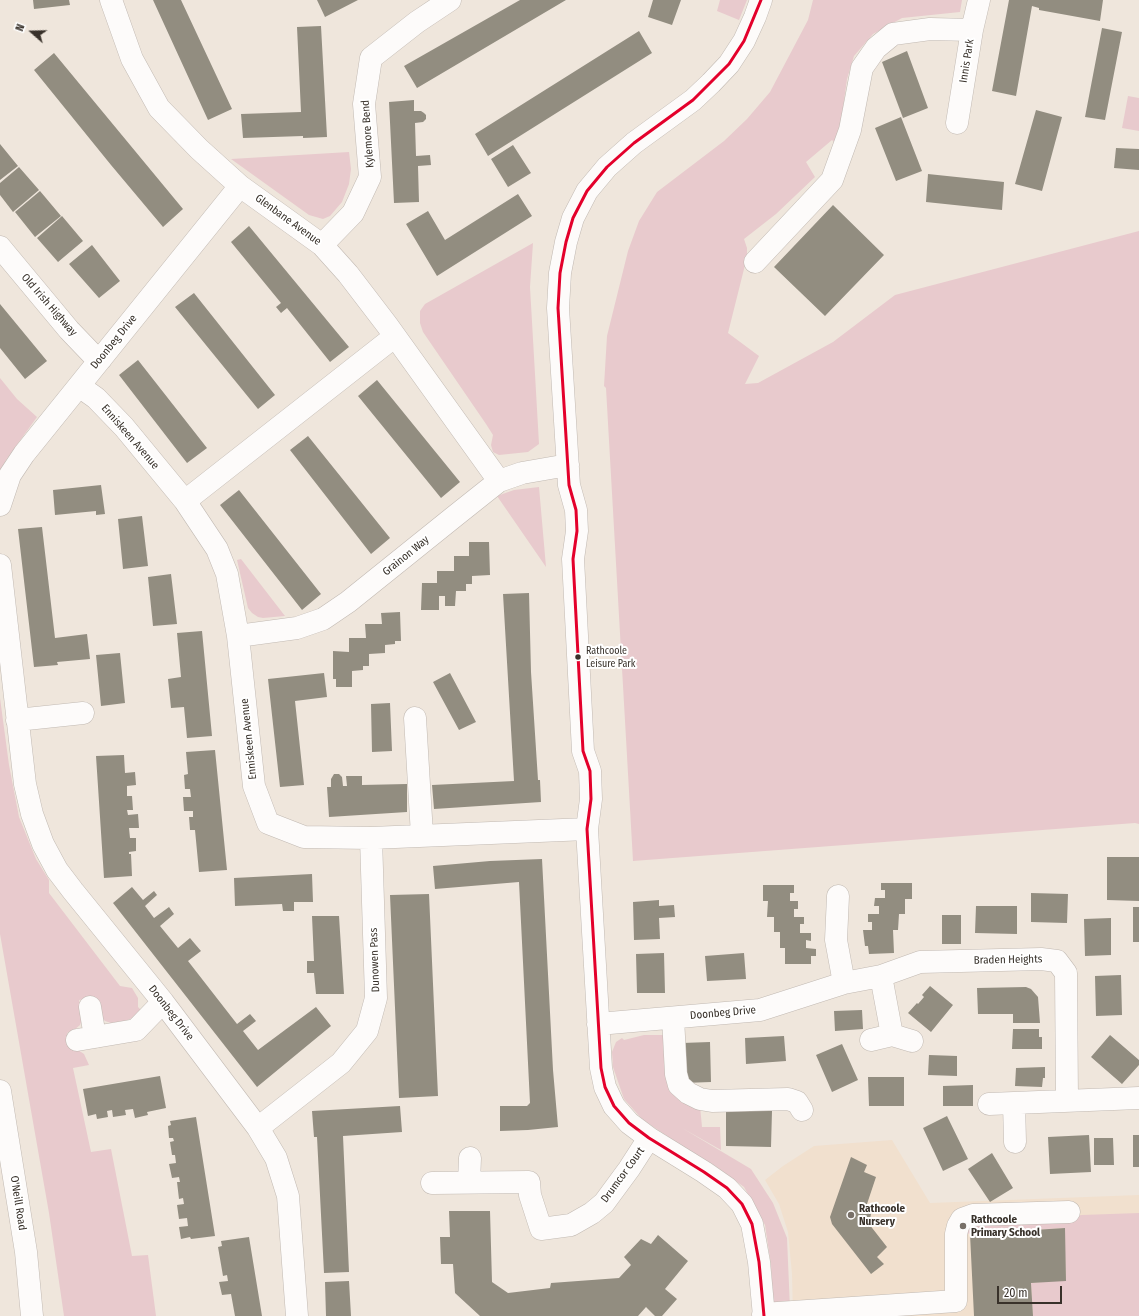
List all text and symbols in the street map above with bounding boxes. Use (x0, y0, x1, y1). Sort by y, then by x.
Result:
north arrow (12, 12, 52, 52)
text: N (13, 22, 27, 33)
street label: Innis Park (957, 38, 977, 84)
street label: Kylemore Bend (359, 100, 377, 168)
street label: Glenbane Avenue (252, 192, 324, 248)
street label: Old Irish Highway (18, 271, 80, 339)
street label: Doonbeg Drive (88, 312, 140, 372)
street label: Enniskeen Avenue (98, 402, 162, 472)
street label: Grainon Way (380, 533, 432, 579)
place label: Rathcoole Leisure Park (586, 645, 635, 668)
marker: Rathcoole Leisure Park (573, 652, 583, 662)
street label: Enniskeen Avenue (238, 698, 260, 780)
street label: Dunowen Pass (367, 928, 383, 992)
street label: Braden Heights (974, 953, 1042, 967)
street label: Doonbeg Drive (145, 983, 197, 1043)
street label: Doonbeg Drive (690, 1004, 756, 1022)
street label: Drumcor Court (598, 1145, 648, 1205)
street label: O'Neill Road (7, 1175, 29, 1231)
place label: Rathcoole Nursery (859, 1202, 905, 1228)
marker: Rathcoole Nursery (846, 1210, 856, 1220)
place label: Rathcoole Primary School (971, 1213, 1040, 1239)
marker: Rathcoole Primary School (958, 1221, 968, 1231)
scale bar (999, 1278, 1064, 1304)
text: 20 m (1004, 1286, 1028, 1300)

